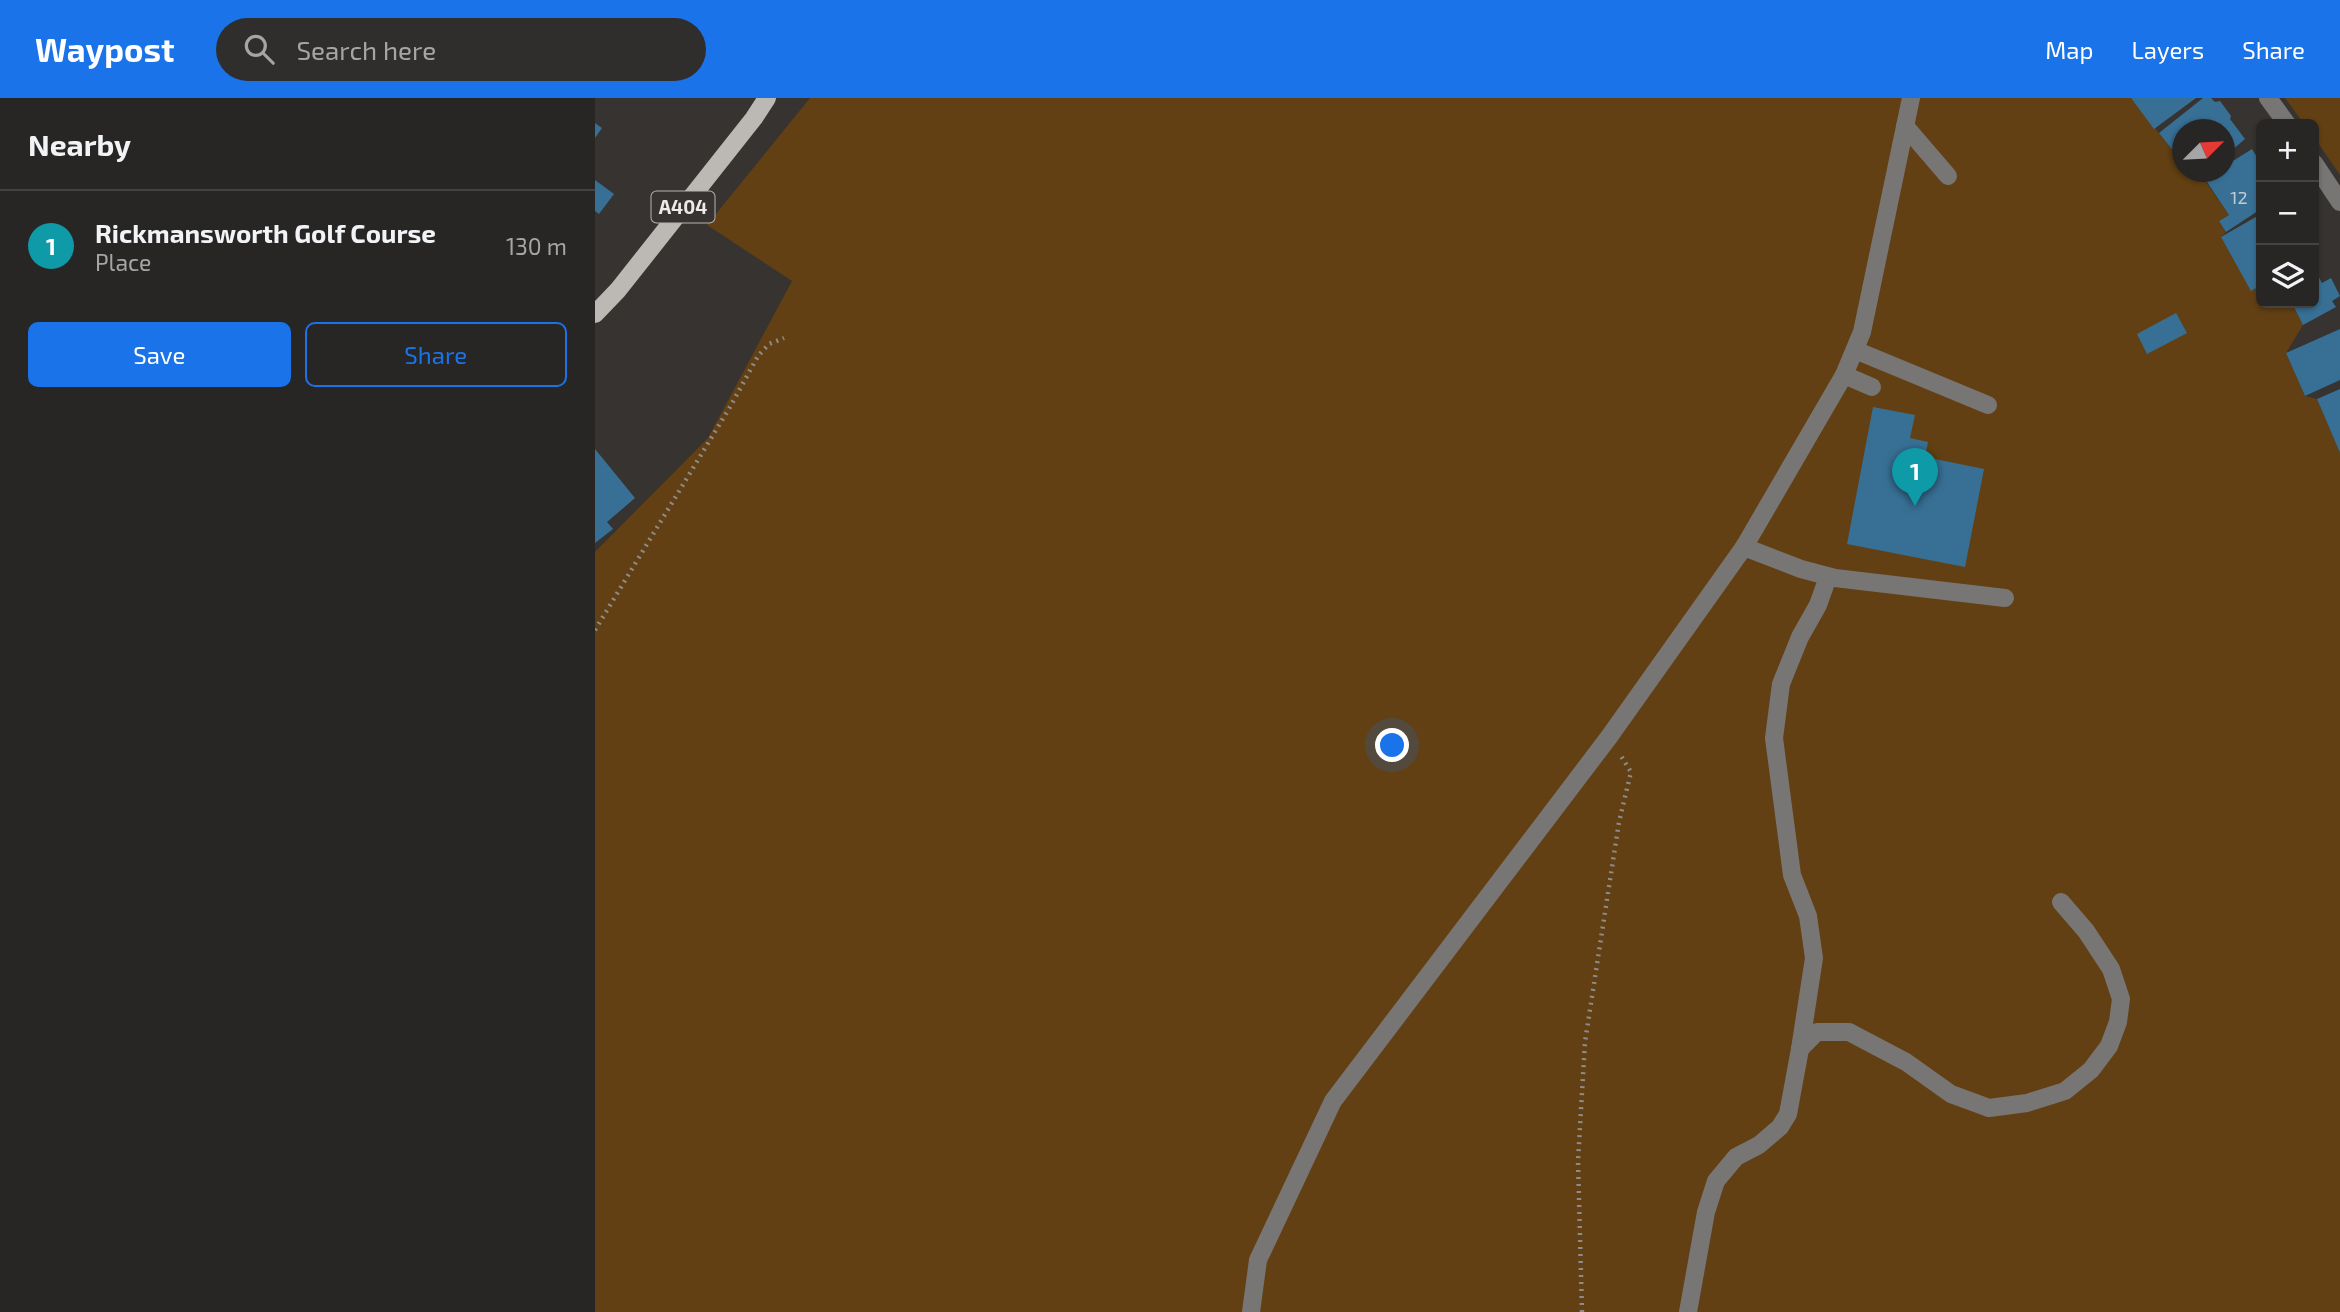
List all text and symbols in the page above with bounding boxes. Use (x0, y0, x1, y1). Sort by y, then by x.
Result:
search box (216, 18, 706, 81)
text: Waypost (35, 29, 174, 69)
icon: search (240, 30, 278, 68)
text: Search here (296, 34, 436, 65)
text: Map (2045, 35, 2093, 64)
text: Layers (2131, 35, 2204, 64)
text: Share (2242, 35, 2305, 64)
north arrow (2172, 119, 2235, 182)
map controls (2256, 119, 2319, 308)
button: + (2256, 119, 2319, 182)
text: Nearby (28, 126, 131, 162)
button: − (2256, 182, 2319, 245)
house number: 12 (2230, 186, 2248, 208)
road number: A404 (651, 192, 714, 222)
text: Rickmansworth Golf Course (95, 217, 436, 248)
text: 1 (46, 232, 56, 260)
text: 130 m (506, 232, 567, 260)
button: layers (2256, 245, 2319, 308)
text: Place (95, 248, 151, 276)
button: Save (28, 322, 291, 387)
button: Share (305, 322, 567, 387)
pin: 1 (1892, 448, 1938, 506)
your location (1375, 728, 1409, 762)

